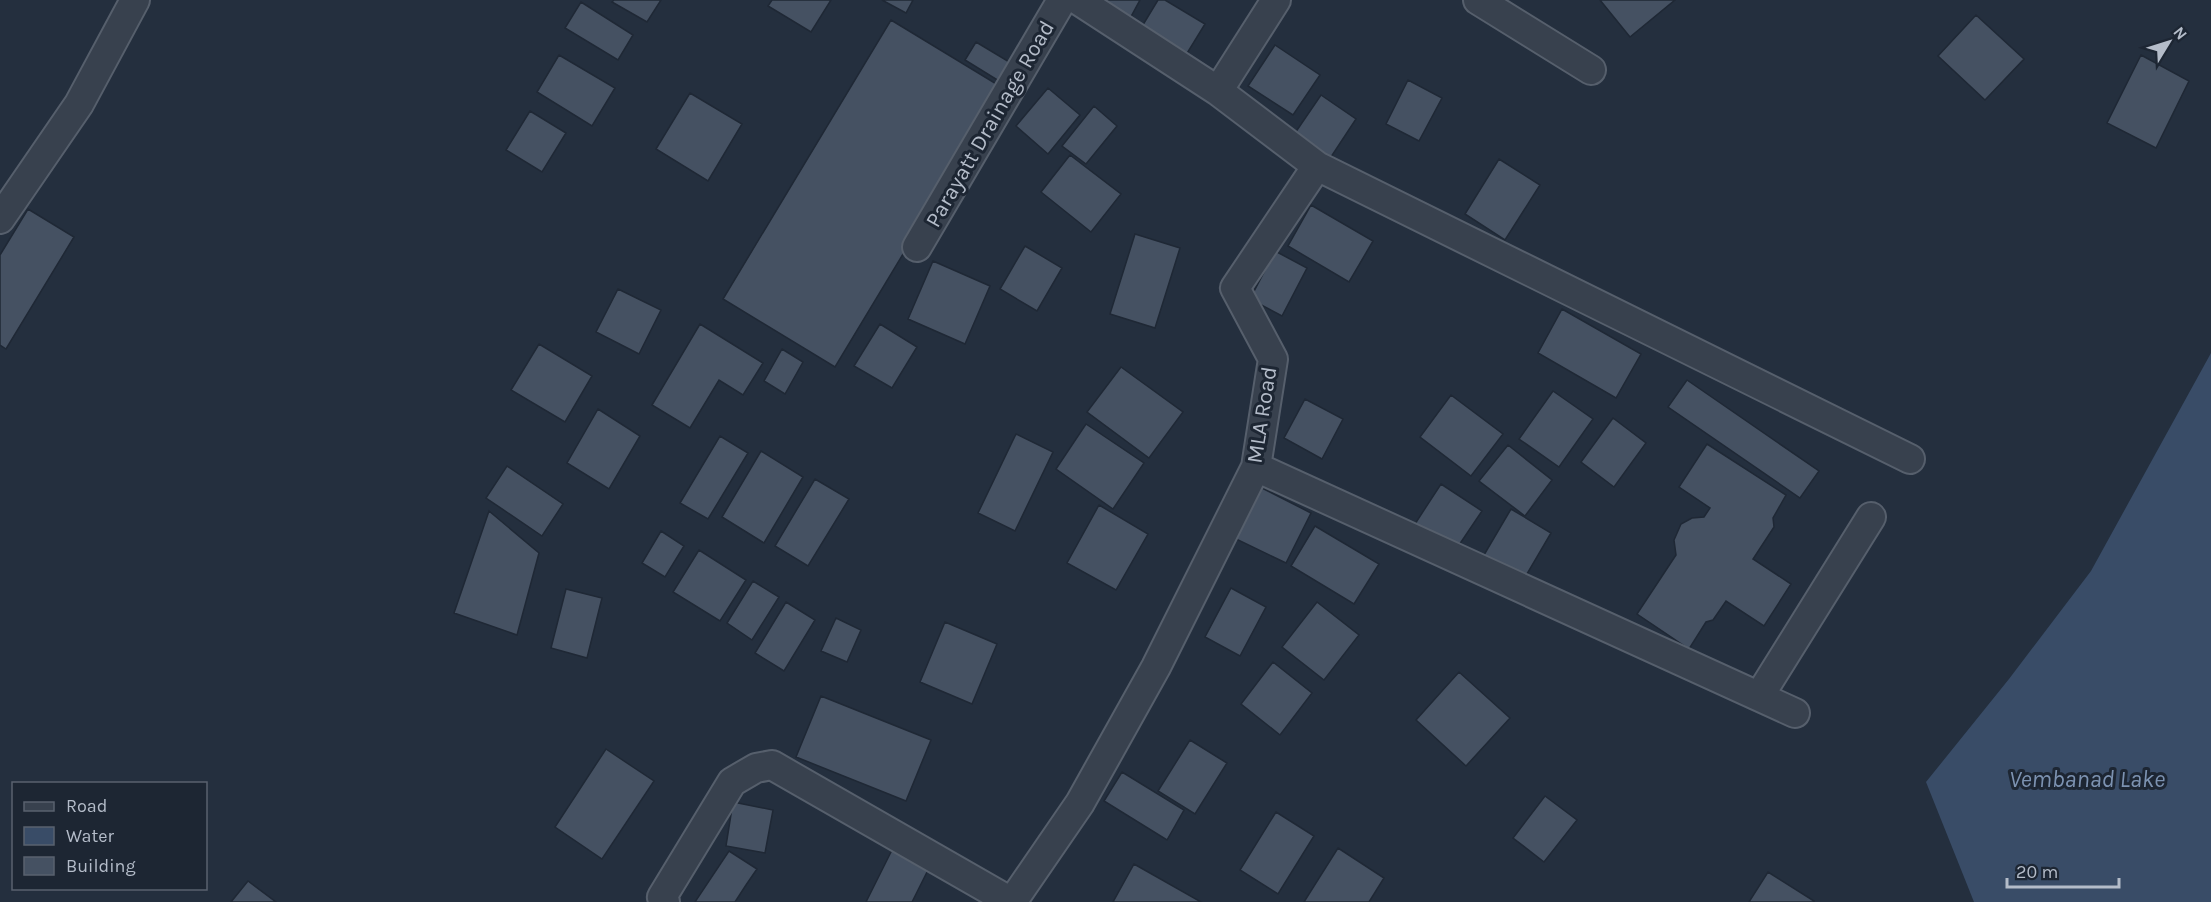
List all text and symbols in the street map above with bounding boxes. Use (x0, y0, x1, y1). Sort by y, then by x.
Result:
north arrow (2139, 12, 2199, 72)
street label: Parayatt Drainage Road (920, 16, 1060, 232)
text: N (2169, 23, 2191, 43)
street label: MLA Road (1242, 365, 1282, 465)
water label: Vembanad Lake (2009, 765, 2165, 793)
legend (12, 782, 207, 890)
text: Road (66, 795, 107, 817)
text: Water (66, 825, 114, 847)
scale bar (2007, 851, 2120, 889)
text: Building (66, 855, 136, 877)
text: 20 m (2016, 861, 2058, 883)

